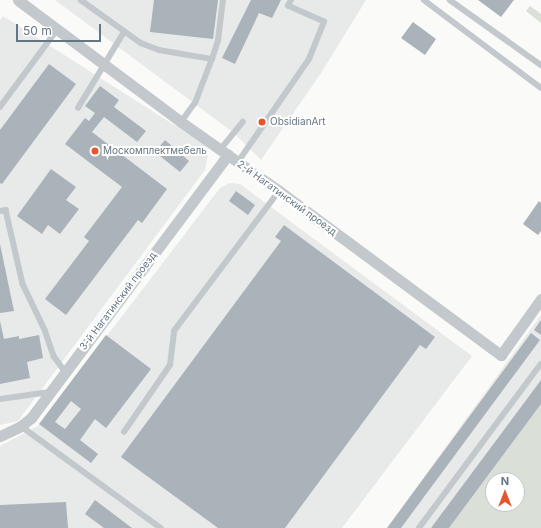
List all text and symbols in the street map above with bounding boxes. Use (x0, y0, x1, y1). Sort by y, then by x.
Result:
scale bar (18, 16, 103, 42)
text: 50 m (23, 23, 52, 38)
place label: ObsidianArt (270, 116, 326, 128)
marker: ObsidianArt (257, 117, 267, 127)
place label: Москомплектмебель (103, 145, 207, 157)
marker: Москомплектмебель (90, 146, 100, 156)
street label: 2-й Нагатинский проезд (235, 158, 339, 238)
street label: 3-й Нагатинский проезд (77, 249, 159, 353)
north arrow (485, 472, 525, 512)
text: N (501, 474, 509, 488)

